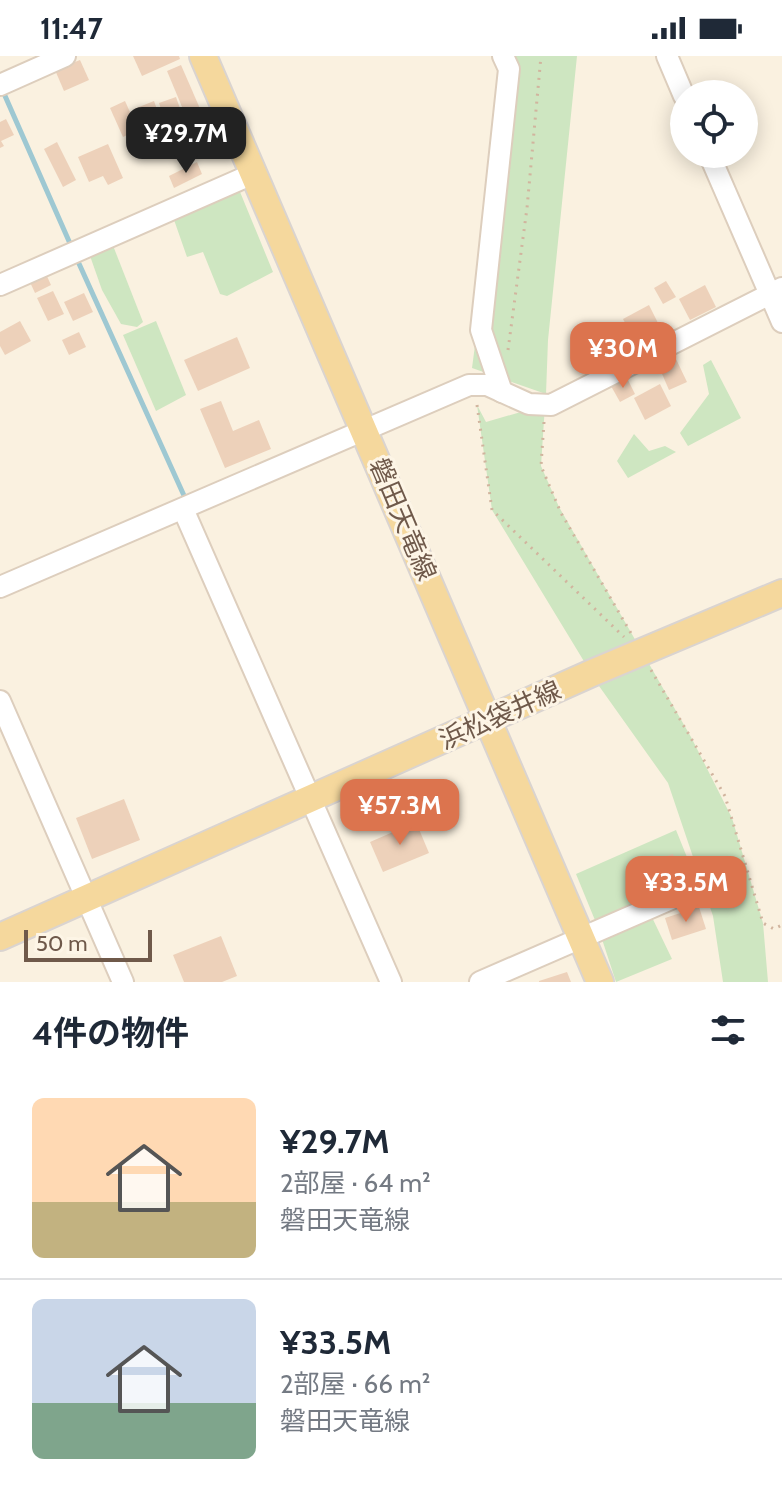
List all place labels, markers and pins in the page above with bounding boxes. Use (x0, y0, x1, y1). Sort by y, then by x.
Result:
pin: ¥29.7M (121, 107, 251, 175)
pin: ¥30M (576, 322, 670, 390)
pin: ¥57.3M (335, 779, 465, 847)
pin: ¥33.5M (621, 856, 751, 924)

